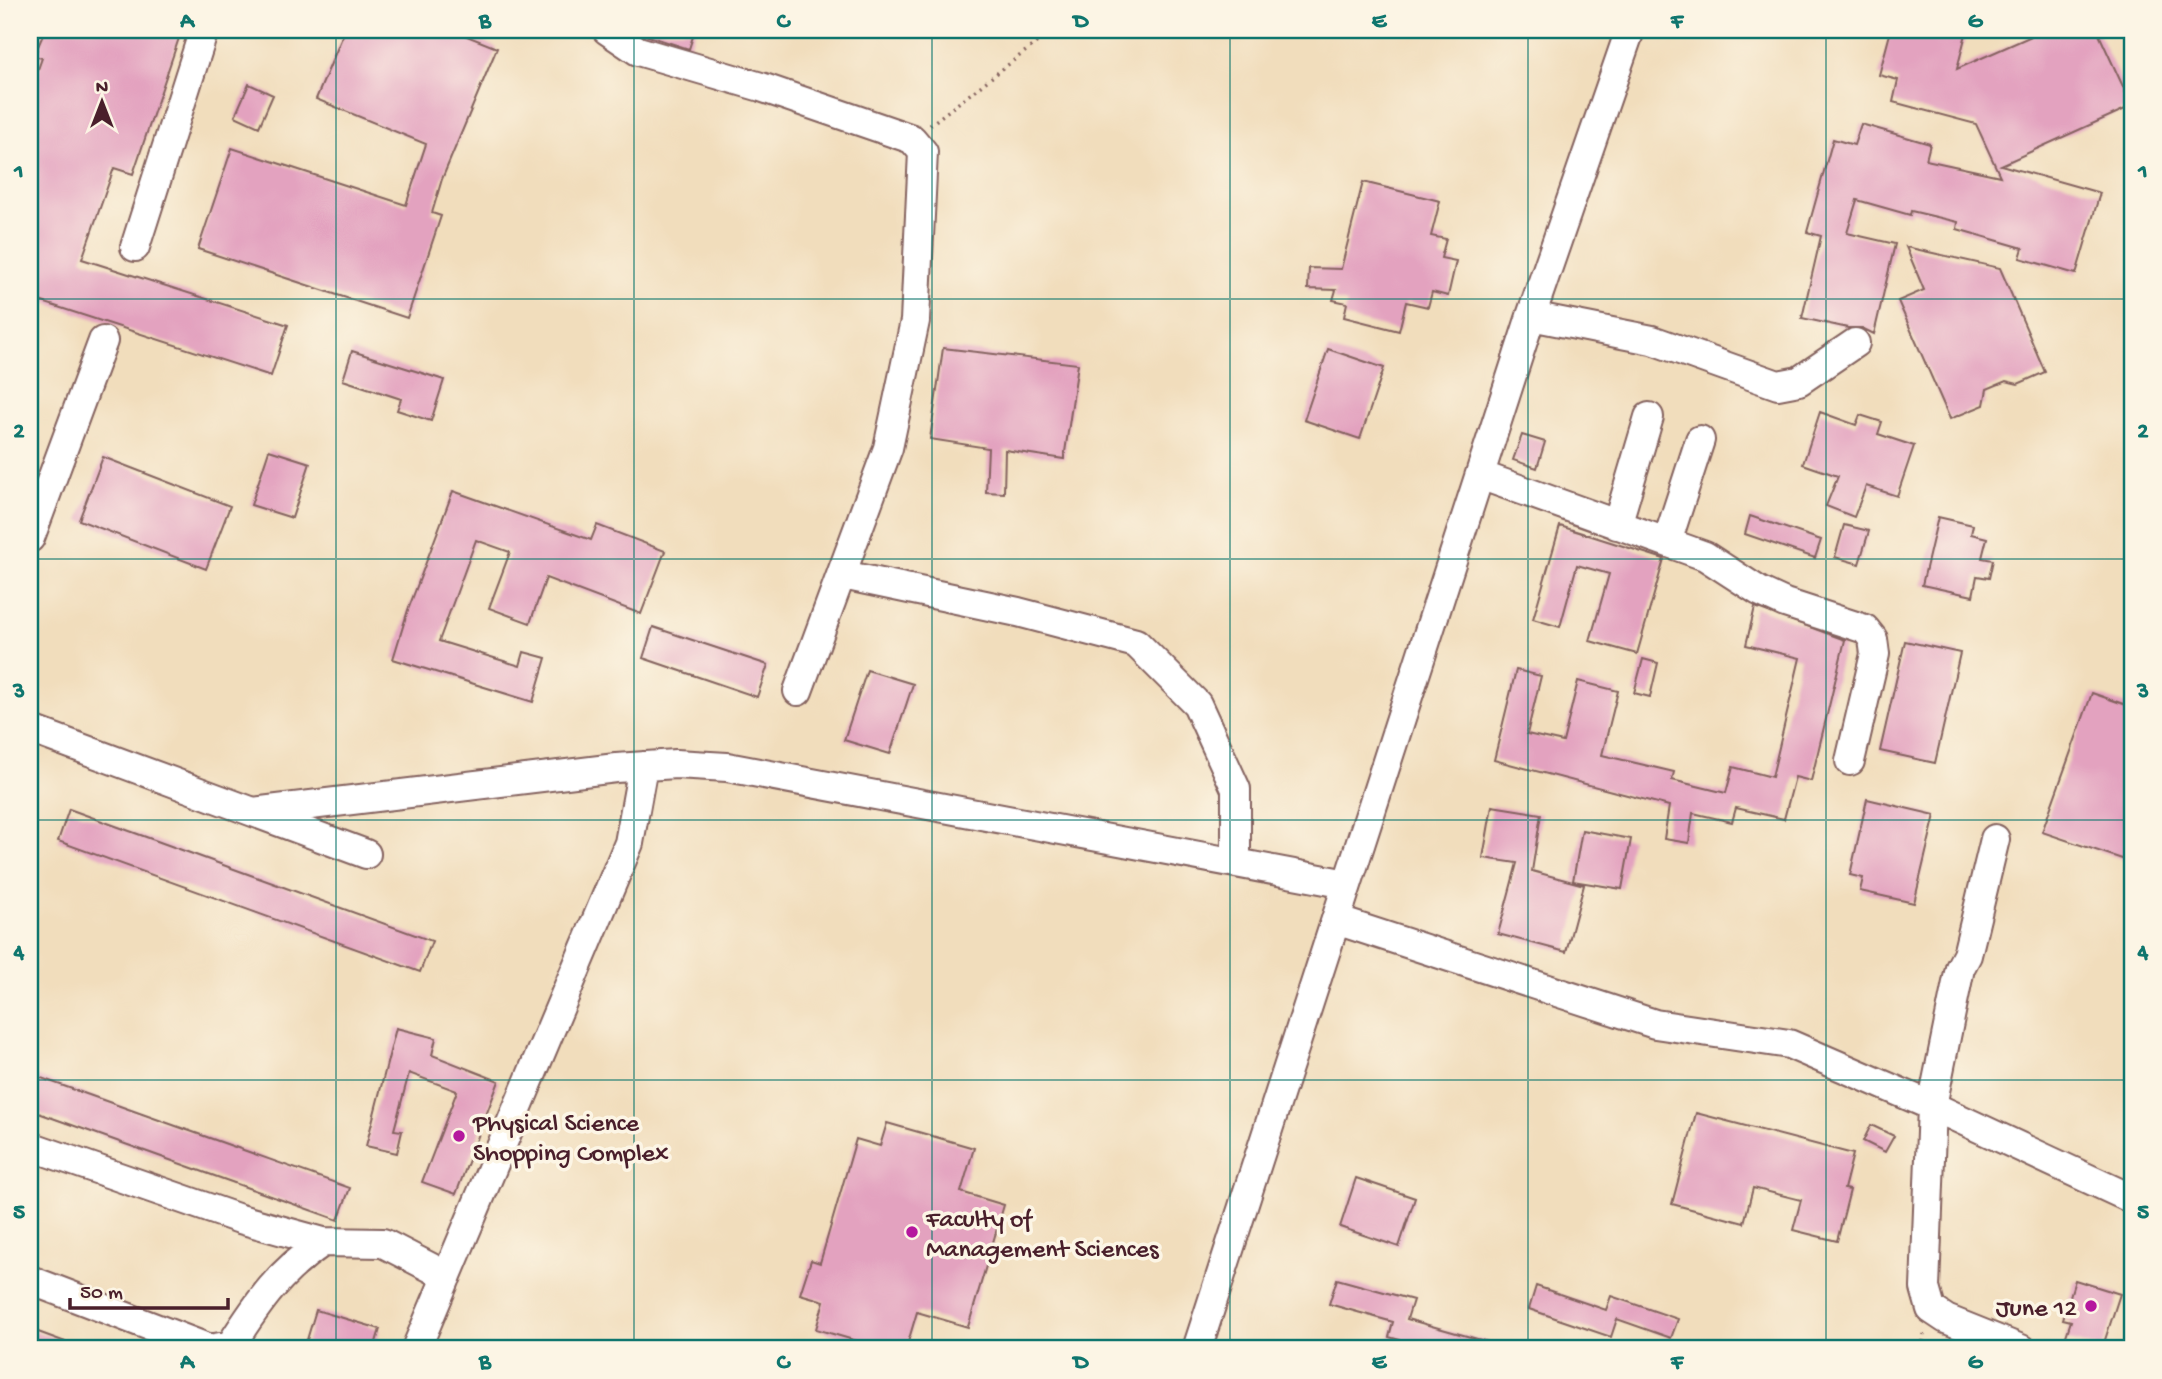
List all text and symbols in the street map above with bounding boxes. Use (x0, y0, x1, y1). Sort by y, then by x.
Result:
text: A (179, 9, 195, 36)
text: B (478, 9, 492, 36)
text: C (777, 9, 792, 36)
text: D (1072, 9, 1090, 36)
text: E (1372, 9, 1388, 36)
text: F (1670, 9, 1685, 36)
text: G (1968, 9, 1984, 36)
north arrow (66, 66, 136, 136)
text: N (96, 77, 108, 100)
text: 1 (13, 159, 24, 186)
text: 1 (2137, 159, 2148, 186)
text: 2 (13, 419, 25, 446)
text: 2 (2137, 419, 2149, 446)
text: 3 (12, 679, 25, 706)
text: 3 (2136, 679, 2149, 706)
text: 4 (13, 940, 25, 967)
text: 4 (2137, 940, 2149, 967)
place label: Physical Science Shopping Complex (472, 1110, 669, 1171)
marker: Physical Science Shopping Complex (451, 1128, 467, 1144)
text: 5 (13, 1200, 25, 1227)
text: 5 (2137, 1200, 2149, 1227)
place label: Faculty of Management Sciences (925, 1206, 1160, 1267)
marker: Faculty of Management Sciences (904, 1224, 920, 1240)
scale bar (70, 1267, 228, 1311)
text: 50 m (80, 1282, 123, 1307)
place label: June 12 (1996, 1295, 2077, 1326)
marker: June 12 (2083, 1298, 2099, 1314)
text: A (179, 1350, 195, 1377)
text: B (478, 1350, 492, 1377)
text: C (777, 1350, 792, 1377)
text: D (1072, 1350, 1090, 1377)
text: E (1372, 1350, 1388, 1377)
text: F (1670, 1350, 1685, 1377)
text: G (1968, 1350, 1984, 1377)

